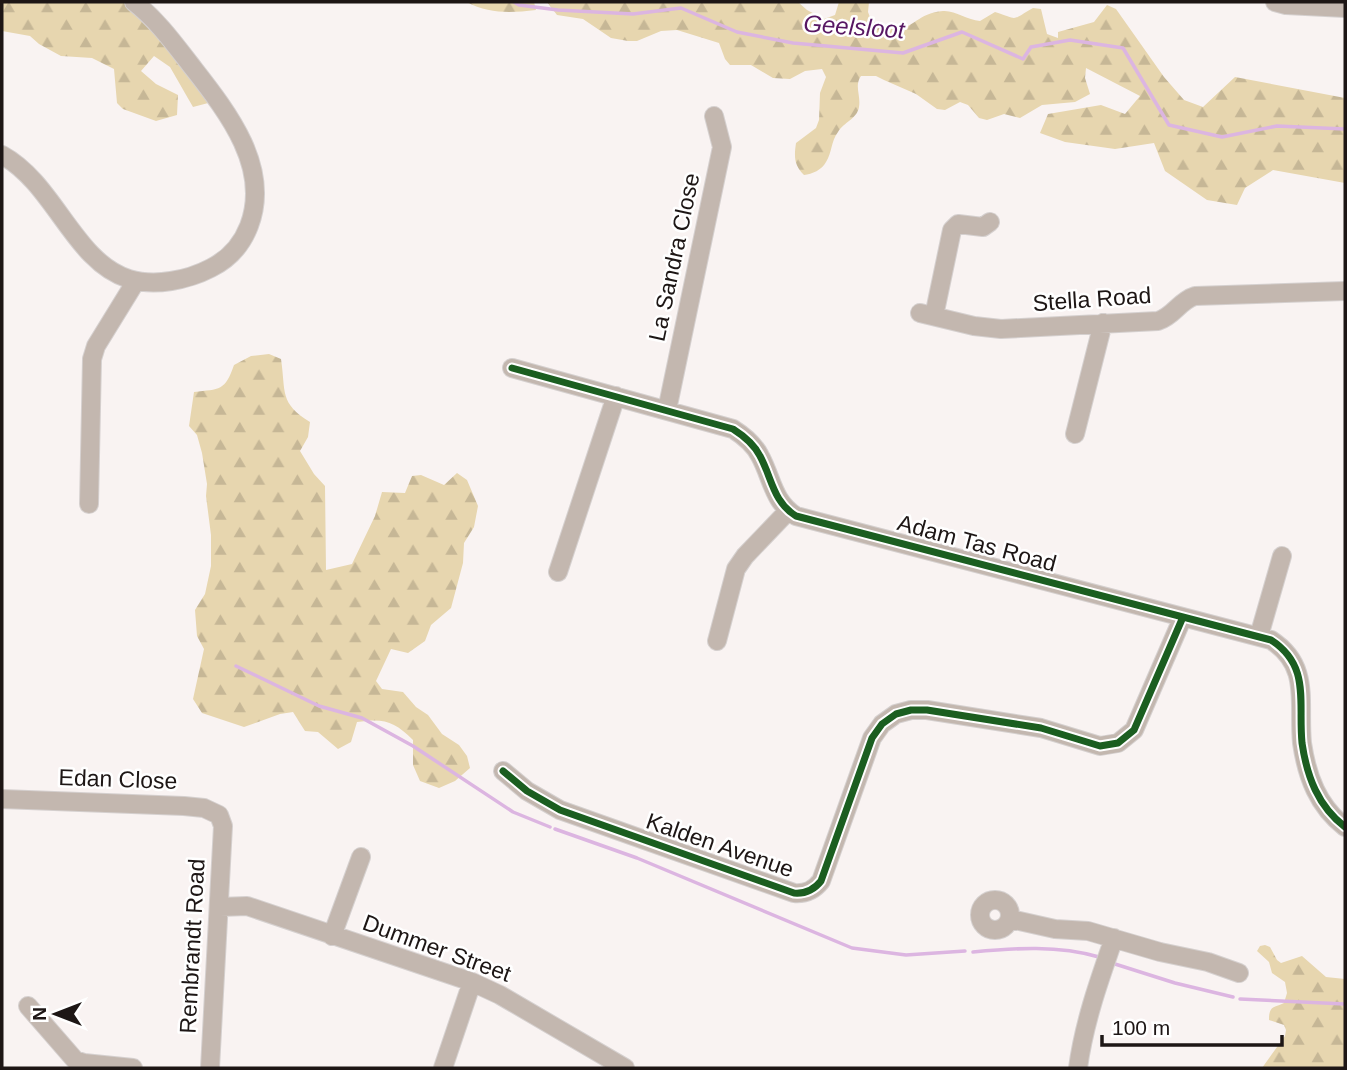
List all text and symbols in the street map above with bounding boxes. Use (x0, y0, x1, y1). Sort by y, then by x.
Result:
water label: Geelsloot (803, 9, 907, 44)
street label: La Sandra Close (643, 170, 705, 344)
street label: Stella Road (1032, 282, 1152, 316)
street label: Adam Tas Road (895, 509, 1059, 577)
street label: Edan Close (58, 764, 178, 794)
street label: Kalden Avenue (643, 808, 797, 882)
street label: Rembrandt Road (174, 858, 210, 1034)
street label: Dummer Street (359, 909, 515, 987)
north arrow (21, 979, 91, 1049)
scale bar (1102, 1004, 1282, 1048)
text: N (29, 1007, 50, 1021)
text: 100 m (1112, 1016, 1170, 1039)

